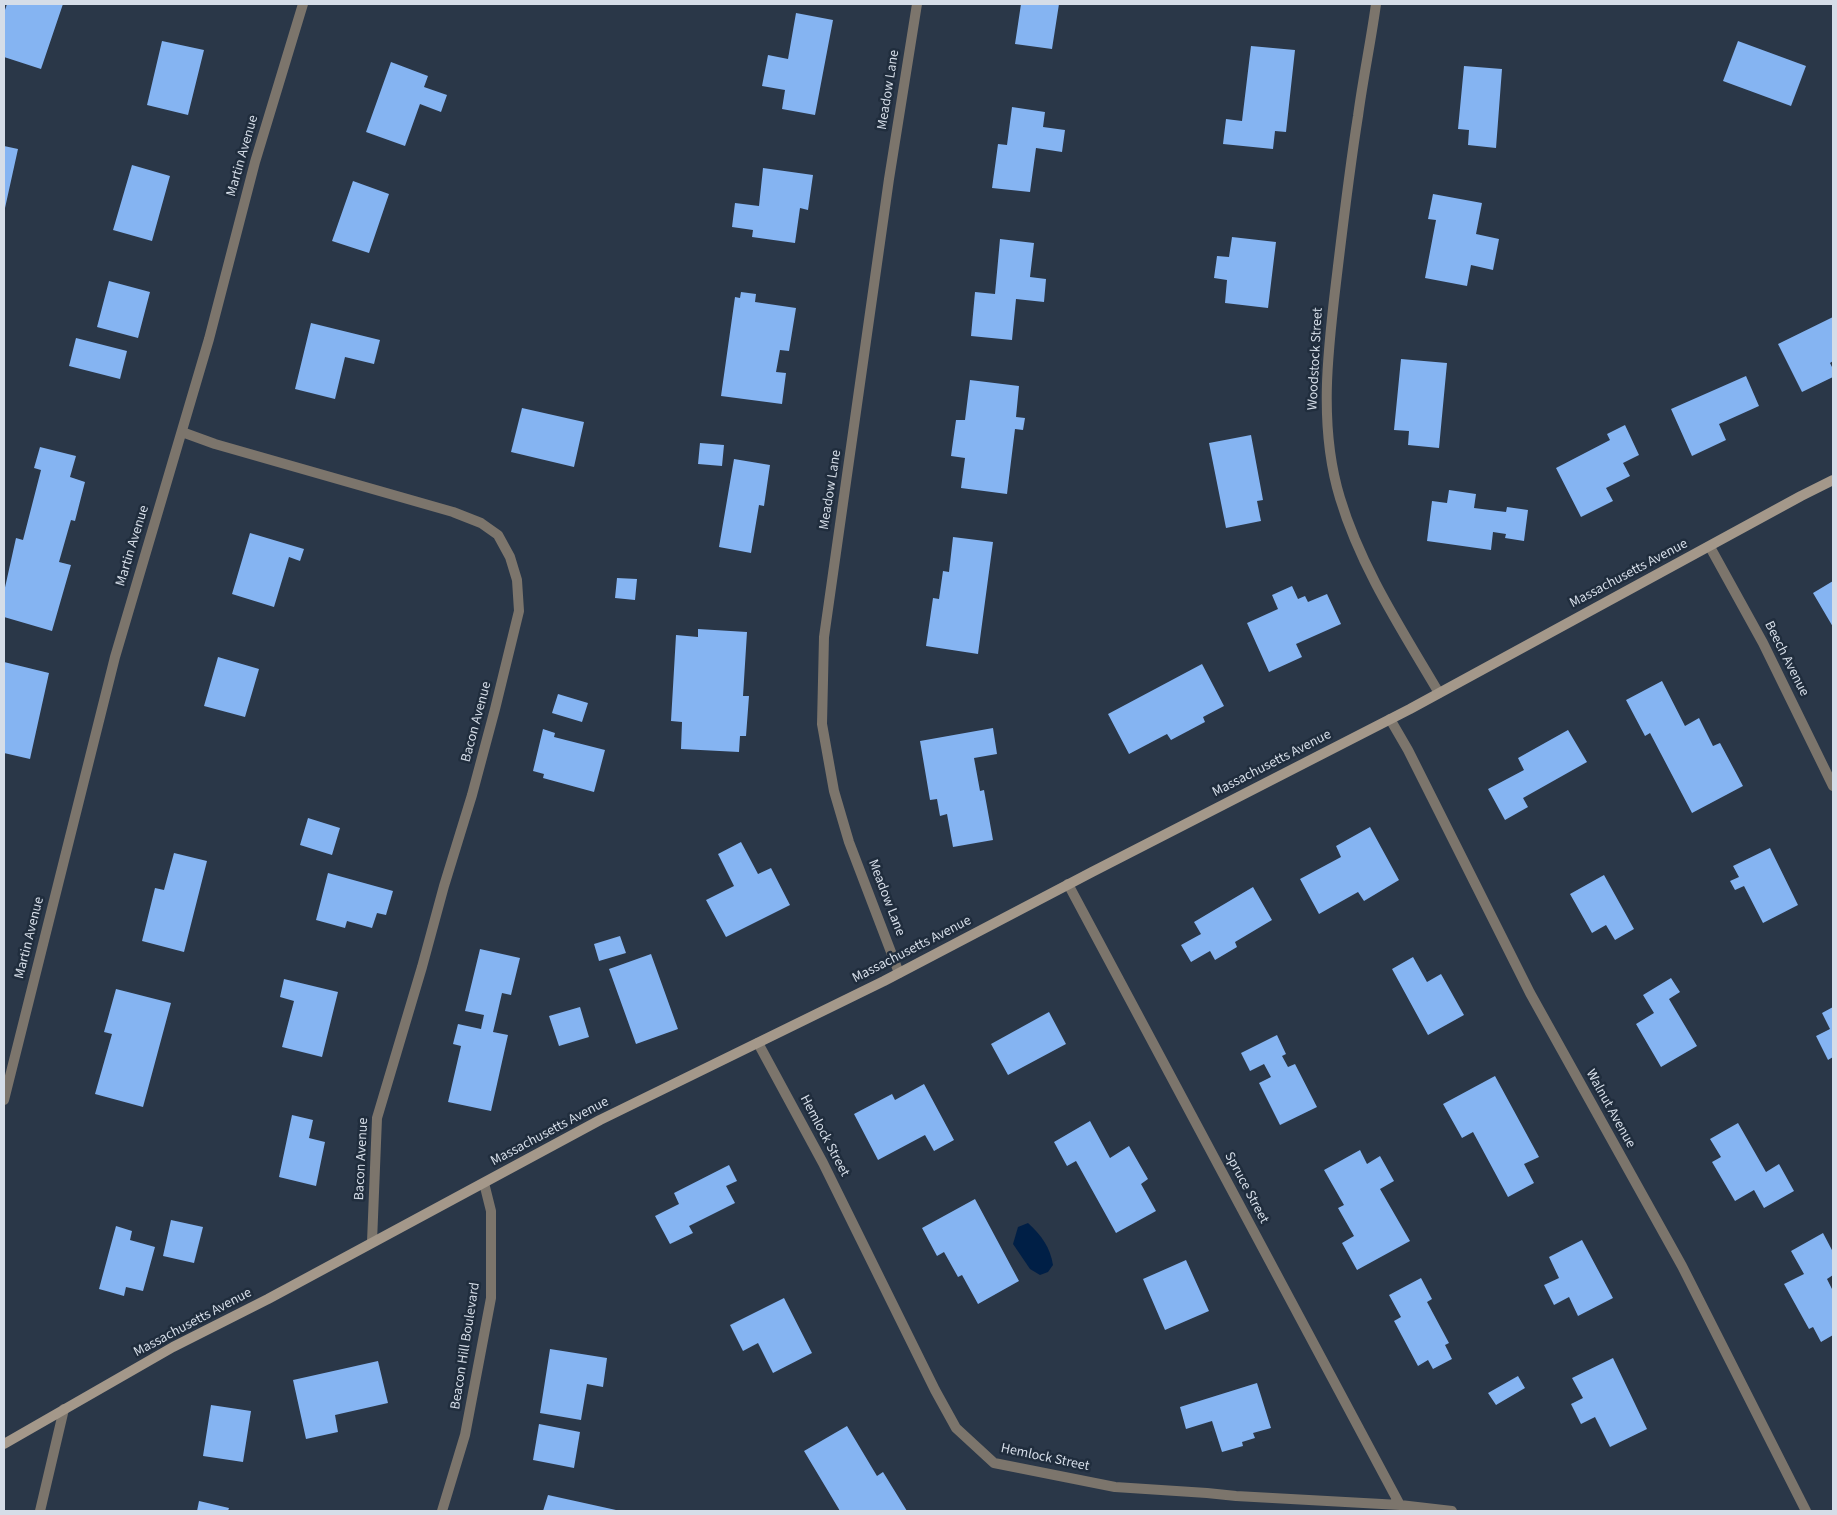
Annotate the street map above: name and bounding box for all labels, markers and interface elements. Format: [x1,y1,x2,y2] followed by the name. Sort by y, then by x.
[874,49,904,131] street label: Meadow Lane
[223,113,263,199] street label: Martin Avenue
[1305,307,1327,411] street label: Woodstock Street
[816,449,846,531] street label: Meadow Lane
[113,503,153,589] street label: Martin Avenue
[1567,536,1691,612] street label: Massachusetts Avenue
[1760,619,1812,699] street label: Beech Avenue
[458,680,496,764] street label: Bacon Avenue
[1210,727,1334,801] street label: Massachusetts Avenue
[864,857,908,939] street label: Meadow Lane
[12,895,48,981] street label: Martin Avenue
[850,913,974,987] street label: Massachusetts Avenue
[1581,1067,1639,1151] street label: Walnut Avenue
[795,1092,853,1180] street label: Hemlock Street
[488,1094,612,1170] street label: Massachusetts Avenue
[351,1117,373,1201] street label: Bacon Avenue
[1220,1149,1272,1227] street label: Spruce Street
[448,1281,484,1411] street label: Beacon Hill Boulevard
[131,1285,255,1361] street label: Massachusetts Avenue
[999,1440,1091,1476] street label: Hemlock Street

